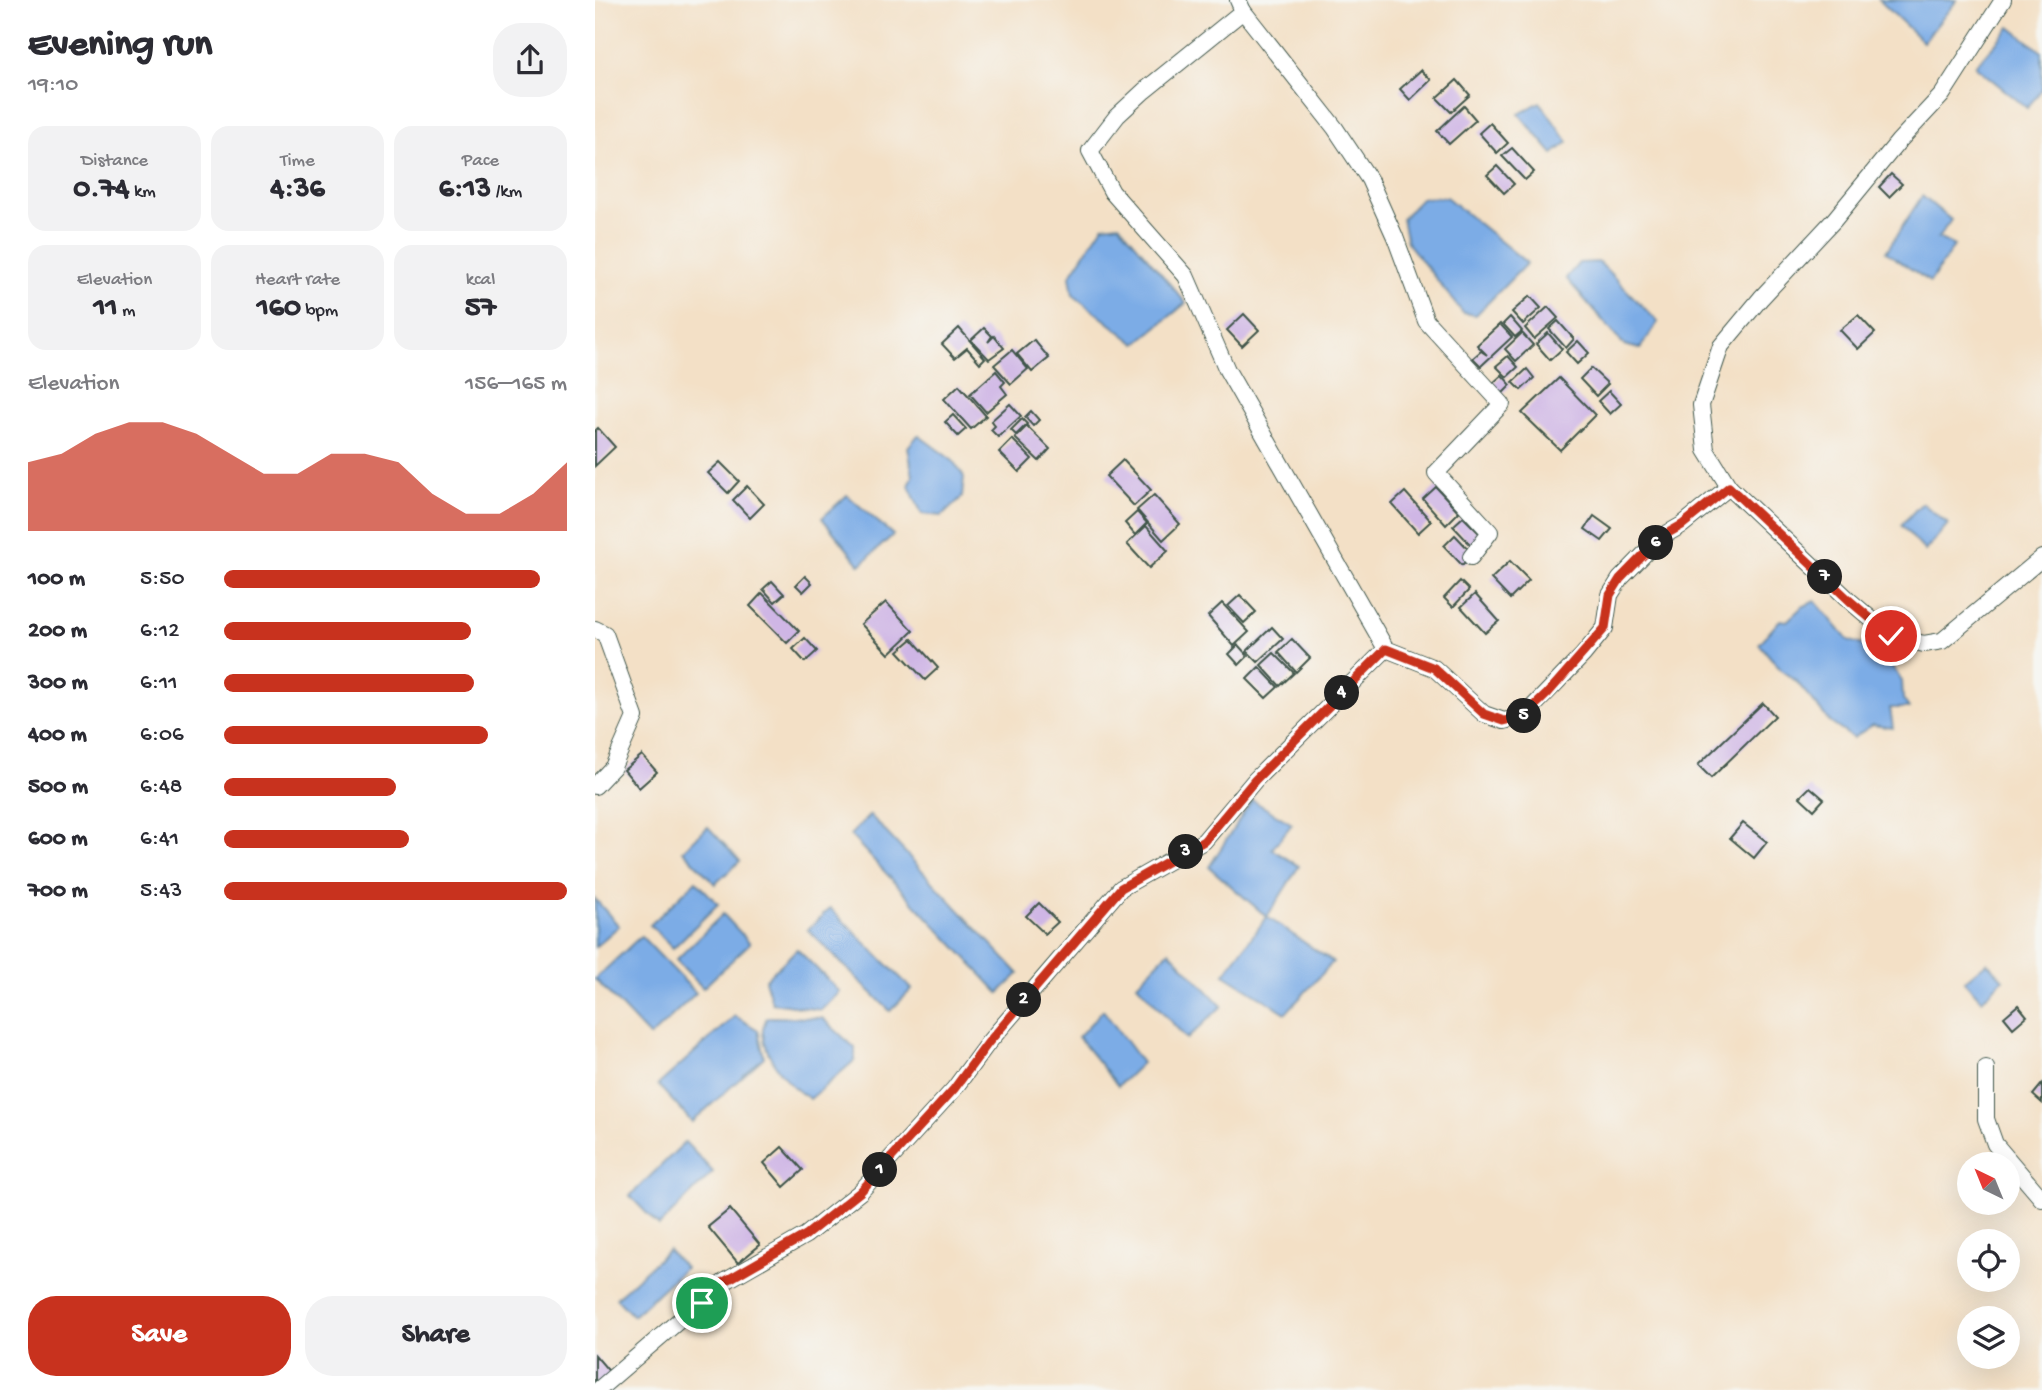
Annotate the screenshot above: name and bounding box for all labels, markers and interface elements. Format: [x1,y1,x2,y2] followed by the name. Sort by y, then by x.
[493,23,567,97] button: share
[28,24,212,68] text: Evening run
[28,72,78,99] text: 19:10
[81,150,148,173] text: Distance
[280,150,315,173] text: Time
[462,150,499,173] text: Pace
[73,173,129,208] text: 0.74
[270,173,325,208] text: 4:36
[439,173,491,208] text: 6:13
[129,181,156,204] text: km
[491,181,522,204] text: /km
[77,269,152,292] text: Elevation
[255,269,340,292] text: Heart rate
[466,269,495,292] text: kcal
[93,292,118,327] text: 11
[257,292,301,327] text: 160
[465,292,496,327] text: 57
[118,300,136,323] text: m
[301,300,338,323] text: bpm
[28,371,119,398] text: Elevation
[465,371,567,398] text: 156–165 m
[1639,526,1673,560] pin: 6
[1651,531,1660,554] text: 6
[1807,560,1843,594] pin: 7
[1820,565,1829,588] text: 7
[28,566,85,593] text: 100 m
[140,566,184,593] text: 5:50
[1861,606,1921,666] pin
[1872,617,1910,655] icon: check
[28,618,87,645] text: 200 m
[140,618,179,645] text: 6:12
[28,670,88,697] text: 300 m
[140,670,177,697] text: 6:11
[1325,676,1359,710] pin: 4
[1337,681,1346,704] text: 4
[1507,698,1541,734] pin: 5
[1519,704,1529,727] text: 5
[28,722,87,749] text: 400 m
[140,722,184,749] text: 6:06
[28,774,88,801] text: 500 m
[140,774,182,801] text: 6:48
[28,826,88,853] text: 600 m
[140,826,179,853] text: 6:41
[1169,834,1203,870] pin: 3
[1181,840,1190,863] text: 3
[28,878,88,905] text: 700 m
[140,878,182,905] text: 5:43
[1007,982,1041,1018] pin: 2
[1019,988,1028,1011] text: 2
[863,1152,897,1188] pin: 1
[1957,1152,2019,1214] north arrow
[1957,1152,2020,1369] map controls
[876,1158,883,1181] text: 1
[1957,1229,2020,1292] button: locate
[672,1273,732,1333] pin
[683,1284,721,1322] icon: arrive
[28,1296,291,1376] button: Save
[305,1296,567,1376] button: Share
[1957,1306,2020,1369] button: layers

